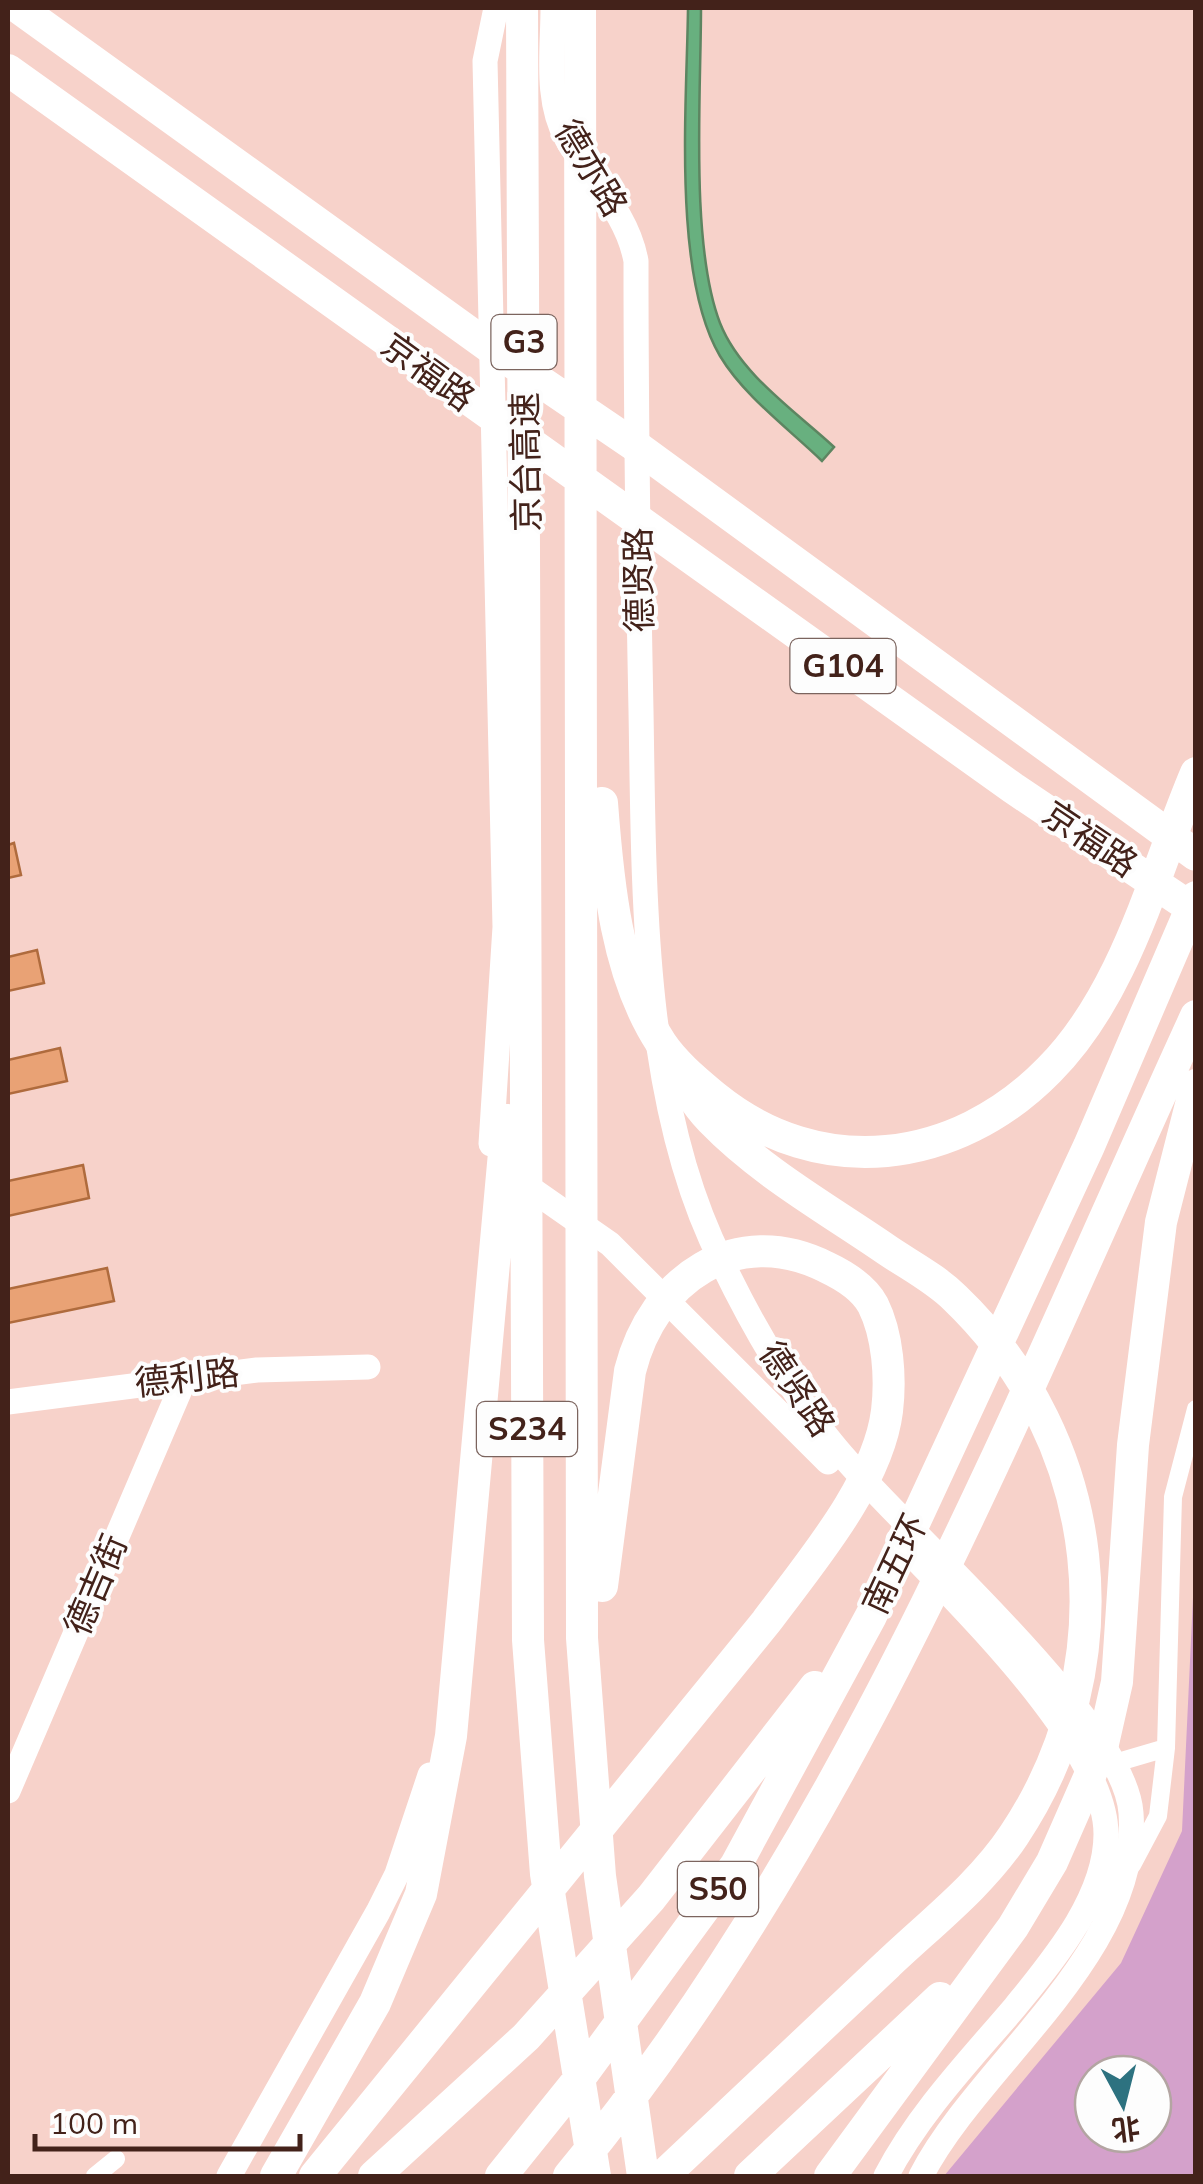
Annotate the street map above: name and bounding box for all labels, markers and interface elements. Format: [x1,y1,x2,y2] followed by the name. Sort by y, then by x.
[546,111,638,224] street label: 德亦路
[492,315,556,369] road number: G3
[373,323,484,420] street label: 京福路
[502,392,548,532] street label: 京台高速
[615,527,661,633] street label: 德贤路
[790,639,896,693] road number: G104
[1035,791,1146,886] street label: 京福路
[750,1333,845,1444] street label: 德贤路
[132,1350,241,1404] street label: 德利路
[477,1402,577,1456] road number: S234
[852,1507,936,1620] street label: 南五环
[54,1528,136,1642] street label: 德吉街
[678,1862,758,1916] road number: S50
[1073,2054,1173,2154] north arrow
[35,2089,300,2151] scale bar
[50,2104,138,2142] text: 100 m
[1110,2110,1142,2148] text: 北

